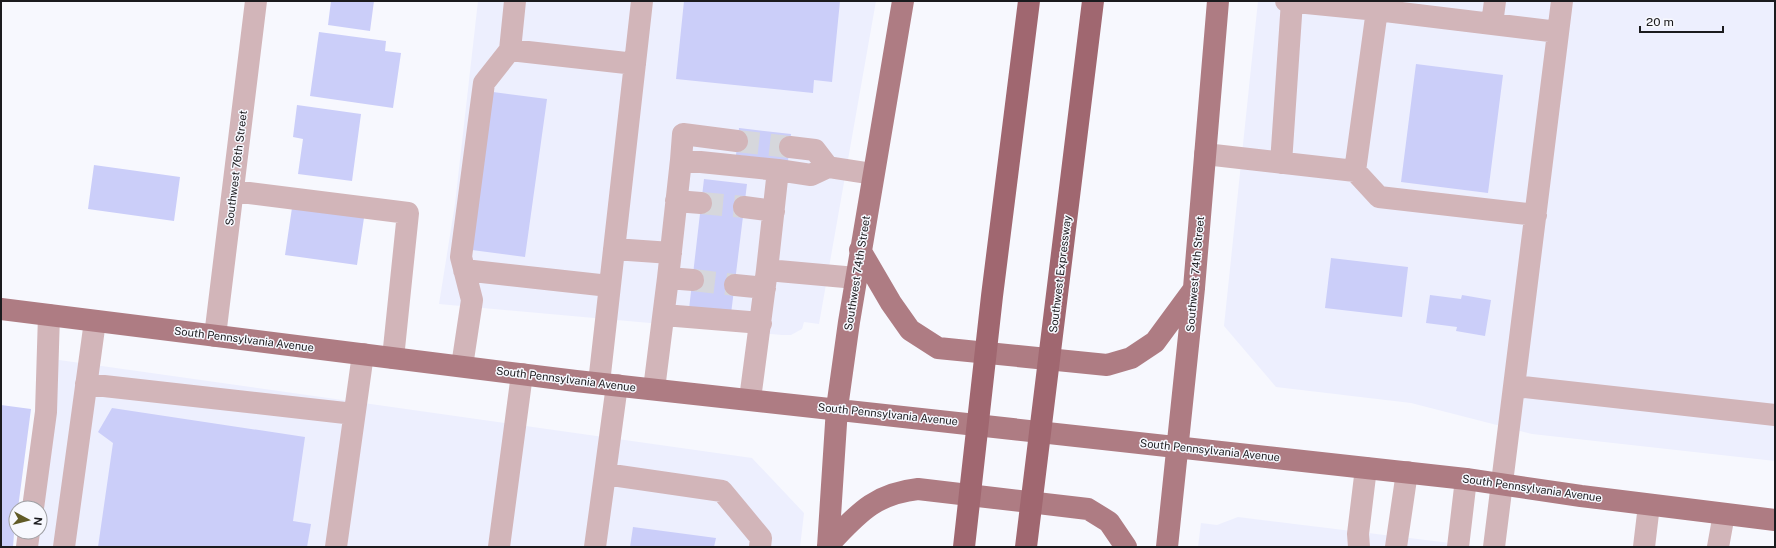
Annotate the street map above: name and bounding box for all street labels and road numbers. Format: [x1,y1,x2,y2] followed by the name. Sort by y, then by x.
[223,110,249,226] street label: Southwest 76th Street
[1047,214,1073,334] street label: Southwest Expressway
[842,215,872,331] street label: Southwest 74th Street
[1184,216,1206,332] street label: Southwest 74th Street
[173,324,315,354] street label: South Pennsylvania Avenue
[495,364,637,394] street label: South Pennsylvania Avenue
[817,401,959,427] street label: South Pennsylvania Avenue
[1139,437,1281,463] street label: South Pennsylvania Avenue
[1462,472,1602,504] street label: South Pennsylvania Avenue

